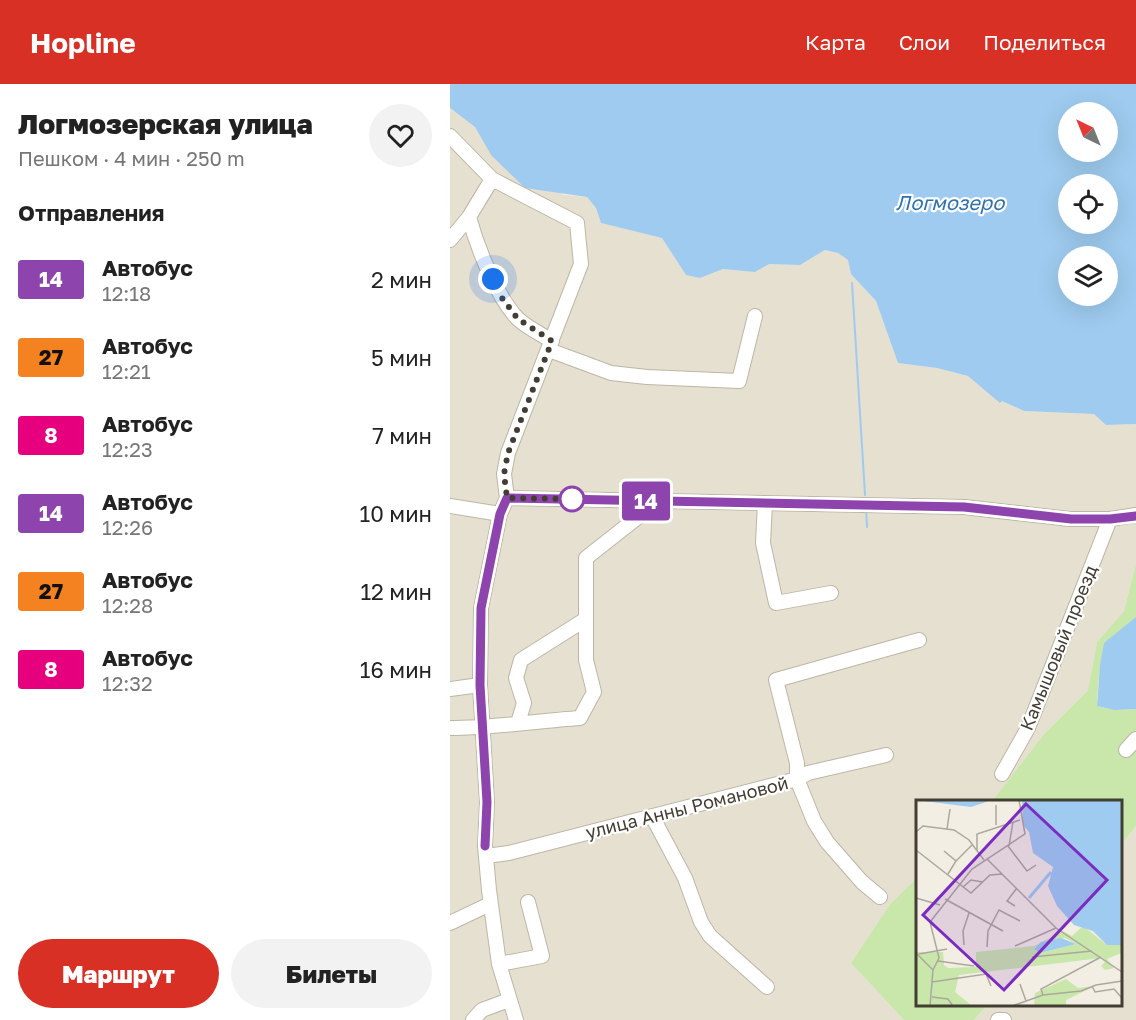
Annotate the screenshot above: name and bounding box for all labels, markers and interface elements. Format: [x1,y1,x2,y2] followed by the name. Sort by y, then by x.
[30,26,136,59] text: Hopline
[805,29,866,55] text: Карта
[899,29,950,55] text: Слои
[983,29,1106,55] text: Поделиться
[1058,102,1118,162] north arrow
[1058,102,1118,306] map controls
[369,104,432,167] button: heart
[18,107,313,140] text: Логмозерская улица
[18,146,245,170] text: Пешком · 4 мин · 250 m
[1058,174,1118,234] button: locate
[896,190,1005,214] water label: Логмозеро
[18,199,164,226] text: Отправления
[1058,246,1118,306] button: layers
[102,254,193,281] text: Автобус
[478,264,508,294] your location
[39,266,63,292] text: 14
[371,266,432,293] text: 2 мин
[102,281,151,305] text: 12:18
[102,332,193,359] text: Автобус
[39,344,63,370] text: 27
[371,344,432,371] text: 5 мин
[102,359,151,383] text: 12:21
[102,410,193,437] text: Автобус
[44,422,58,448] text: 8
[372,422,432,449] text: 7 мин
[102,437,153,461] text: 12:23
[619,482,673,520] line badge: 14
[559,486,585,512] unlabelled marker
[102,488,193,515] text: Автобус
[634,488,658,514] text: 14
[39,500,63,526] text: 14
[360,500,432,527] text: 10 мин
[102,515,153,539] text: 12:26
[1015,562,1101,733] street label: Камышовый проезд
[102,566,193,593] text: Автобус
[39,578,63,604] text: 27
[360,578,432,605] text: 12 мин
[102,593,153,617] text: 12:28
[102,644,193,671] text: Автобус
[44,656,58,682] text: 8
[360,656,432,683] text: 16 мин
[102,671,153,695] text: 12:32
[583,771,790,843] street label: улица Анны Романовой
[916,800,1121,1005] inset map
[18,939,219,1008] button: Маршрут
[231,939,432,1008] button: Билеты

